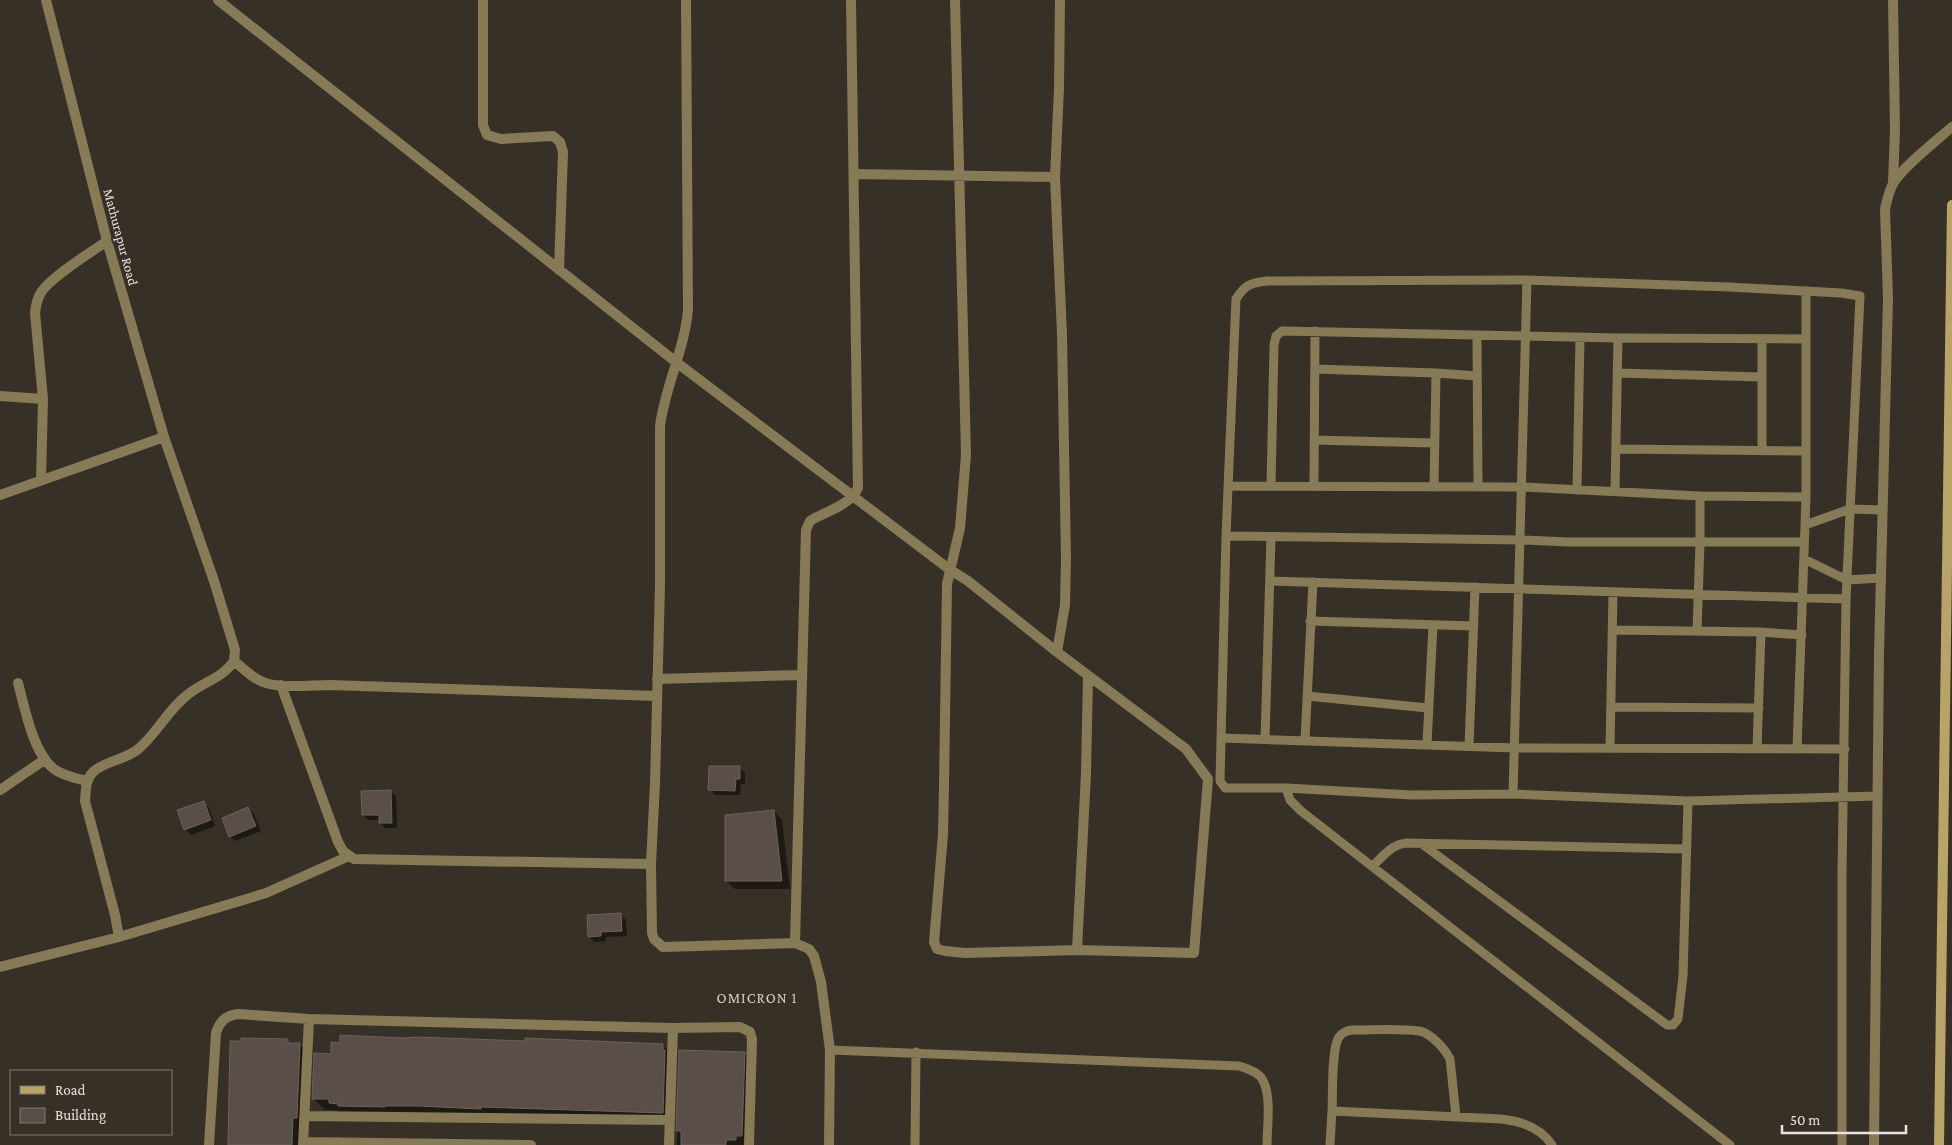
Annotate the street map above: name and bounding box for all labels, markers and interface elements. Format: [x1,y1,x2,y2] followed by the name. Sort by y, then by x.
[100,187,142,288] street label: Mathurapur Road
[717,990,797,1006] district label: OMICRON 1
[10,1070,172,1135] legend
[55,1082,86,1098] text: Road
[1782,1102,1906,1134] scale bar
[55,1107,106,1124] text: Building
[1790,1112,1820,1128] text: 50 m

